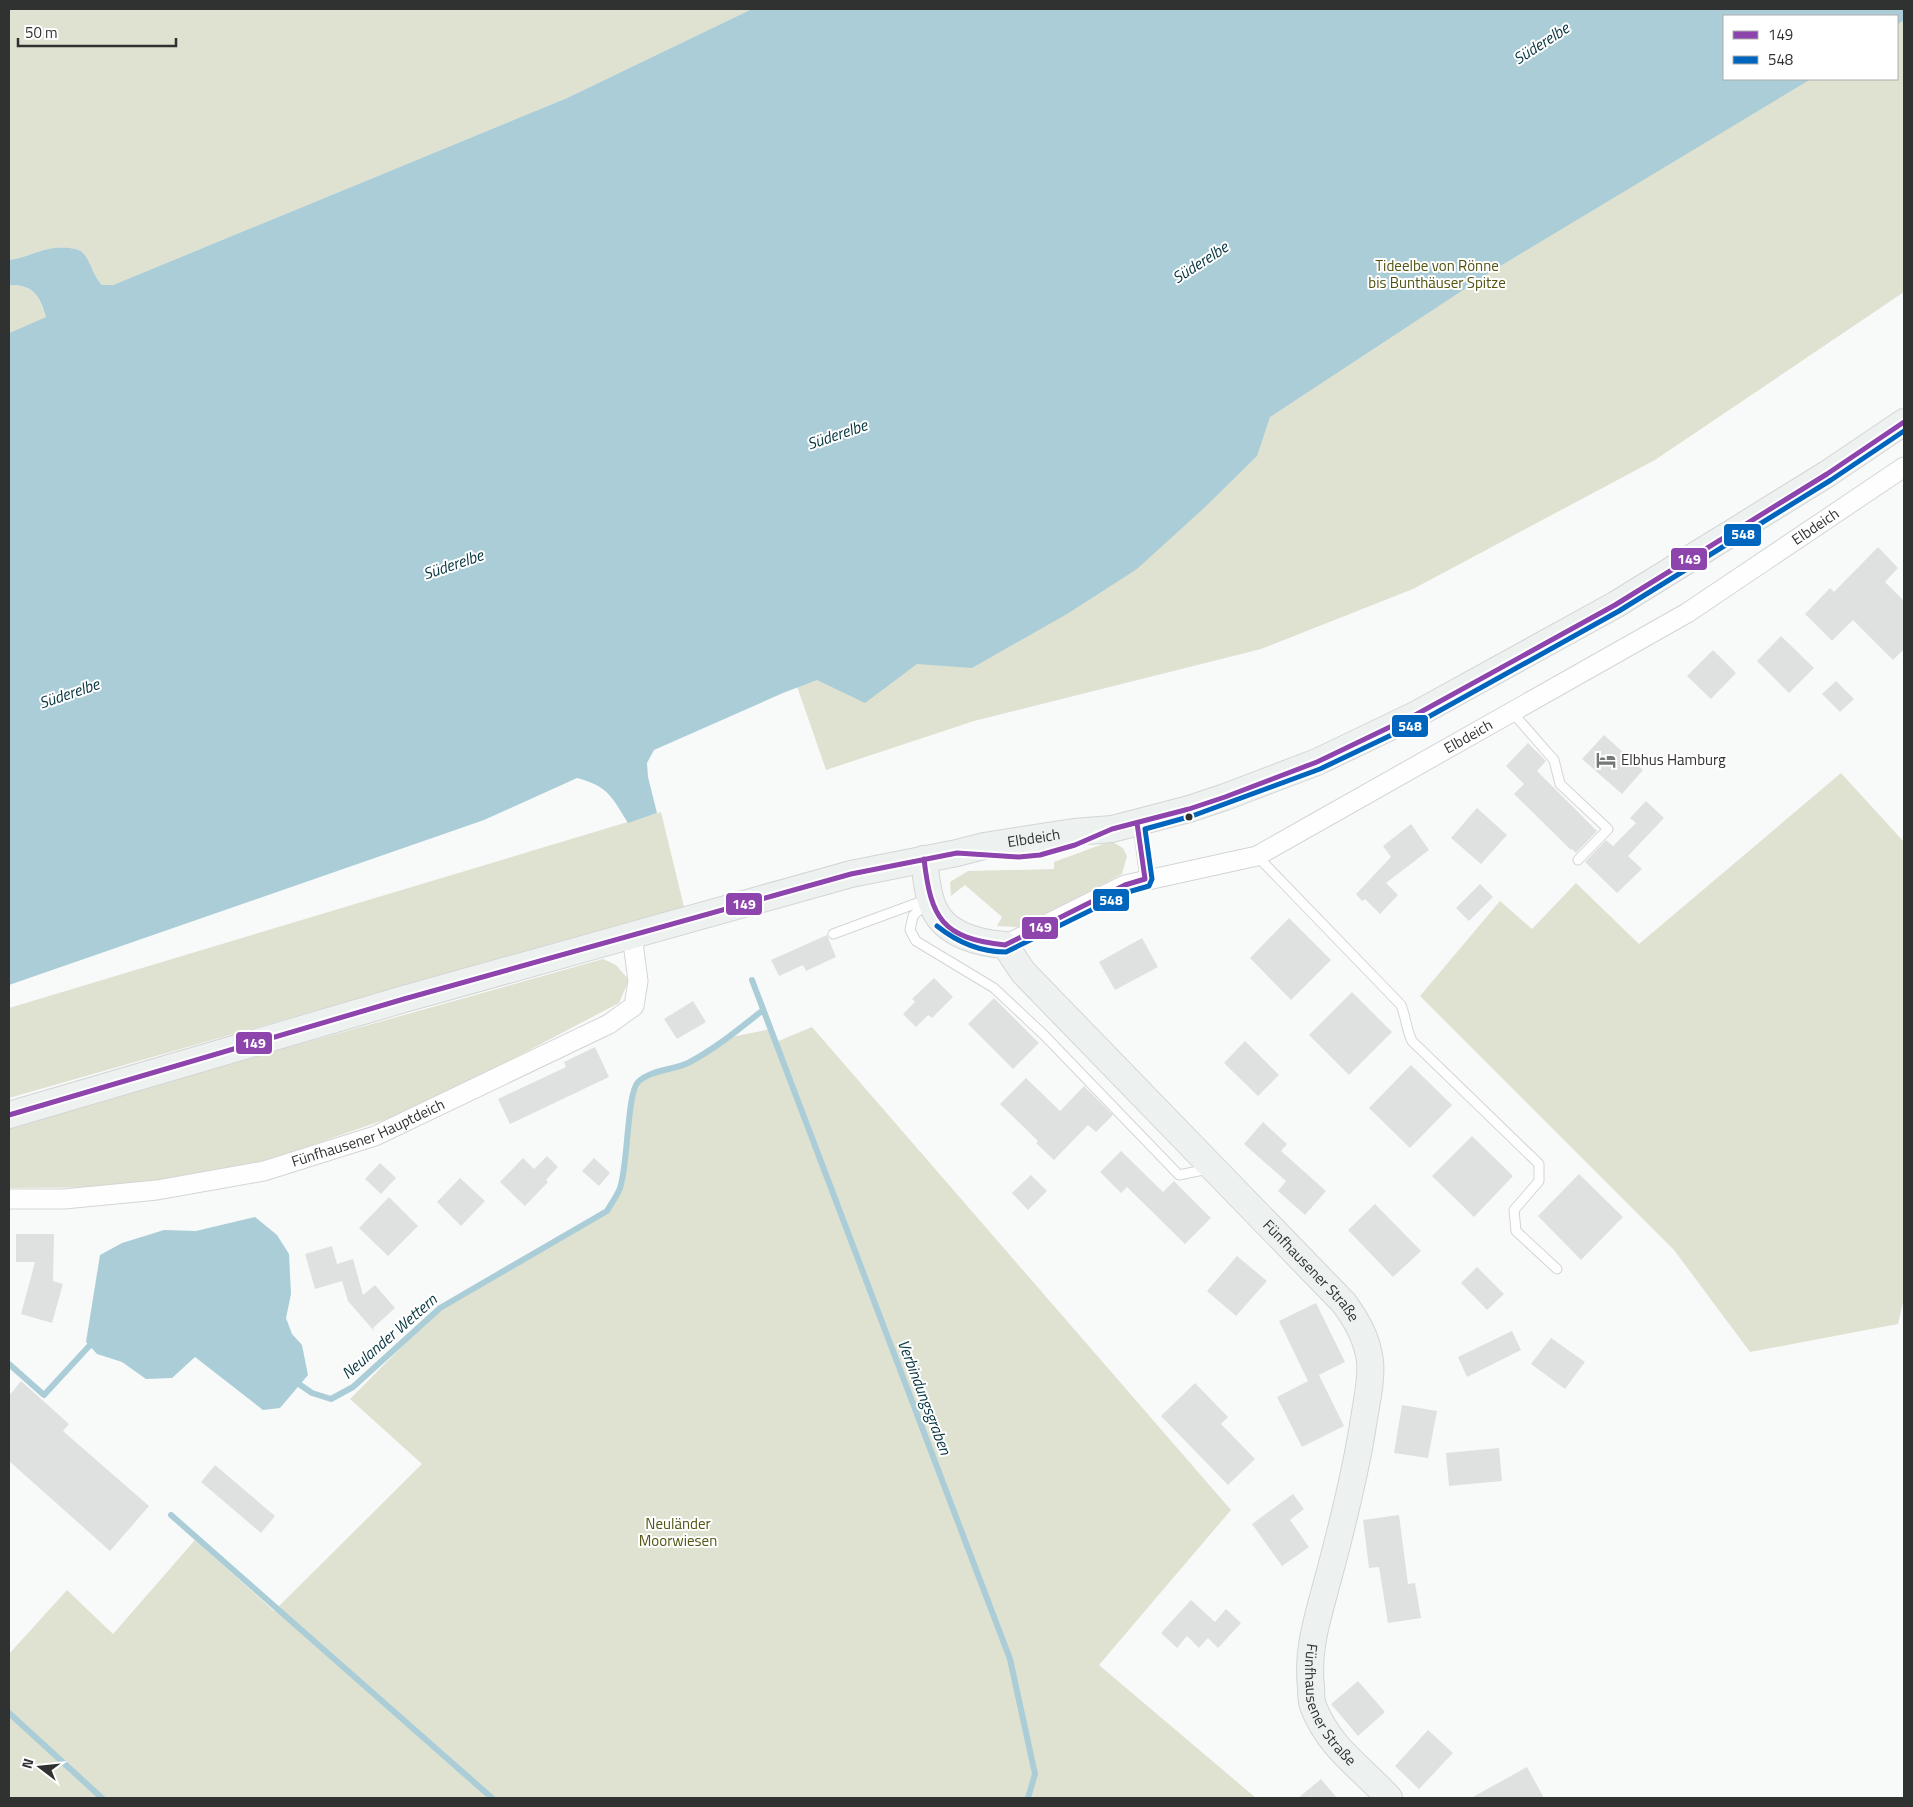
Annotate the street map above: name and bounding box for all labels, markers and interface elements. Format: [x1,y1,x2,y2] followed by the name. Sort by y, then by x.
[18,15,175,47] scale bar
[1508,15,1575,70] water label: Süderelbe
[1723,15,1898,80] legend
[25,21,58,44] text: 50 m
[1768,23,1793,46] text: 149
[1768,48,1793,71] text: 548
[1167,234,1234,289] water label: Süderelbe
[1368,254,1506,294] park label: Tideelbe von Rönne bis Bunthäuser Spitze
[804,412,872,456] water label: Süderelbe
[1787,502,1844,551] street label: Elbdeich
[1723,523,1762,547] line badge: 548
[1731,523,1755,544] text: 548
[420,542,488,586] water label: Süderelbe
[1670,547,1708,571] line badge: 149
[1677,548,1701,569] text: 149
[36,671,104,715] water label: Süderelbe
[1439,713,1497,759] street label: Elbdeich
[1391,714,1429,738] line badge: 548
[1398,715,1422,736] text: 548
[1621,748,1726,771] place label: Elbhus Hamburg
[1595,749,1617,771] hotel icon: Elbhus Hamburg
[1184,812,1194,822] unlabelled marker
[1006,822,1062,853] street label: Elbdeich
[1092,888,1130,912] line badge: 548
[1099,889,1123,910] text: 548
[725,892,763,916] line badge: 149
[732,893,756,914] text: 149
[1021,916,1059,940] line badge: 149
[1028,916,1052,937] text: 149
[235,1031,273,1055] line badge: 149
[242,1032,266,1053] text: 149
[288,1092,448,1173] street label: Fünfhausener Hauptdeich
[1258,1214,1366,1326] street label: Fünfhausener Straße
[336,1287,443,1384] water label: Neulander Wettern
[892,1336,958,1459] water label: Verbindungsgraben
[639,1512,717,1552] park label: Neuländer Moorwiesen
[1299,1642,1362,1771] street label: Fünfhausener Straße
[15,1742,65,1792] north arrow
[16,1756,38,1771] text: N

